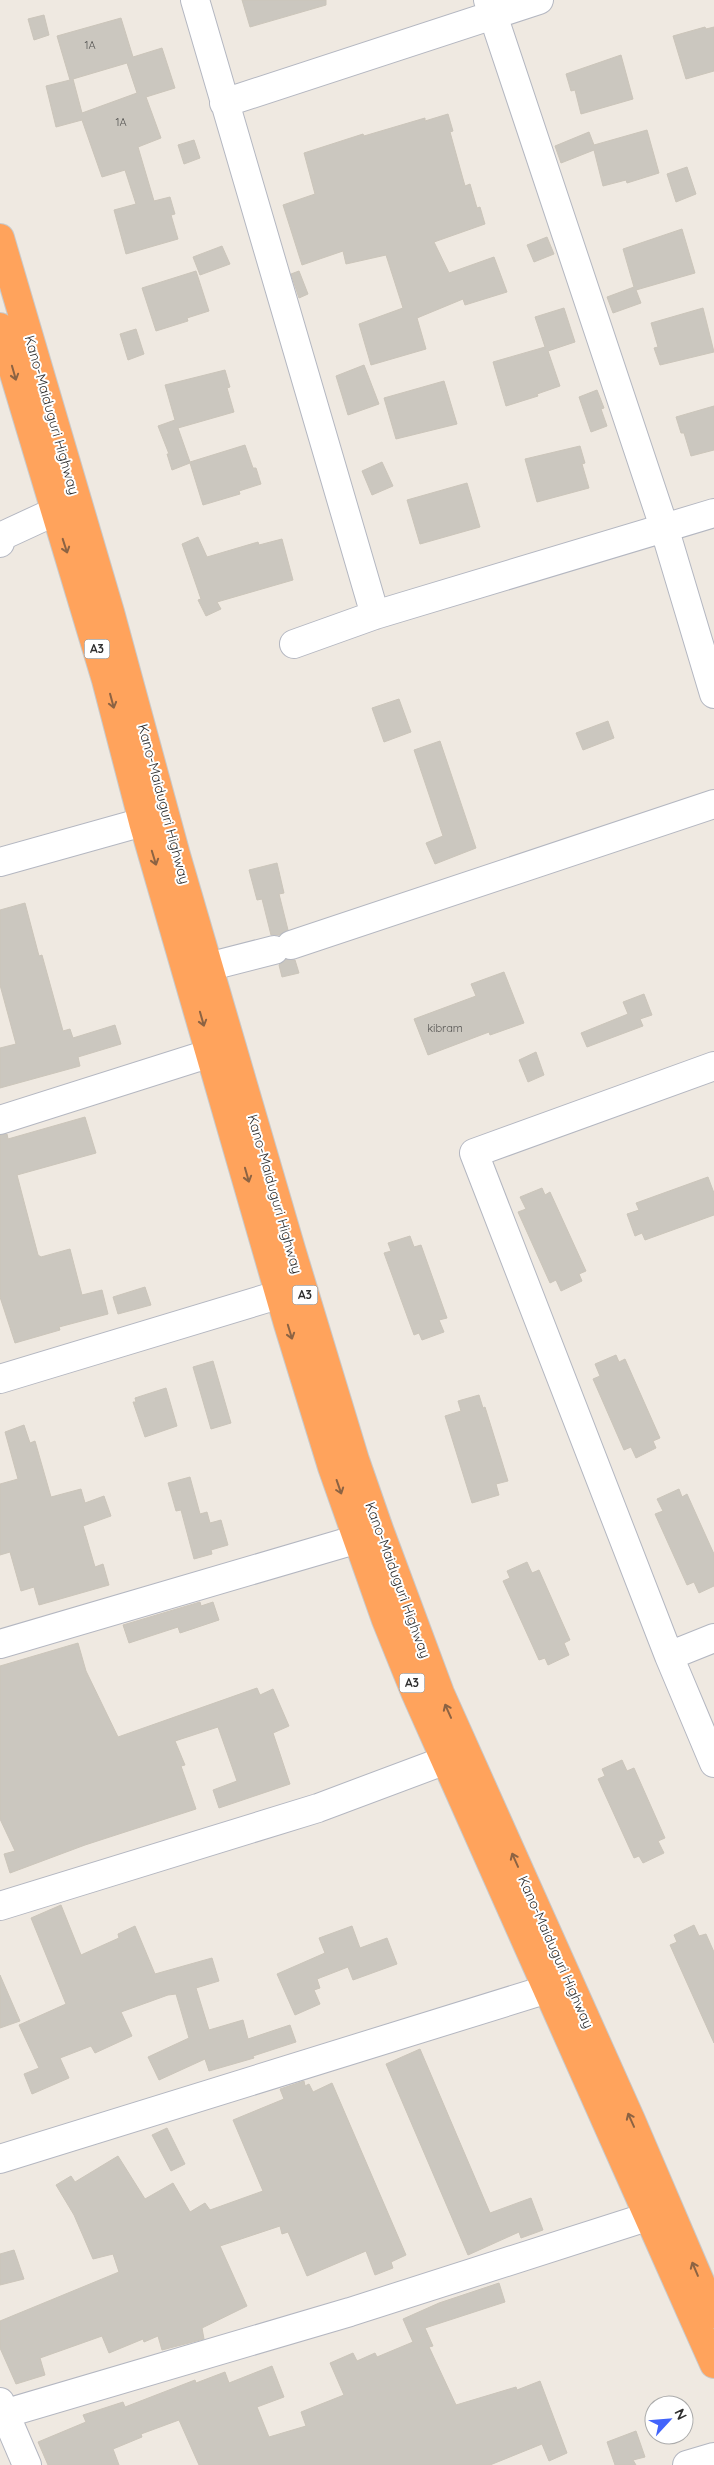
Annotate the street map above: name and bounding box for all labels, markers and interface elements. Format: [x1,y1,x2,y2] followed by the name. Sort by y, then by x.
[84,38,96,52] house number: 1A
[115,115,127,129] house number: 1A
[21,333,83,497] street label: Kano-Maiduguri Highway
[9,365,19,381] one-way arrow
[61,538,70,553] one-way arrow
[84,640,110,659] road number: A3
[108,693,117,709] one-way arrow
[134,722,194,886] street label: Kano-Maiduguri Highway
[150,850,160,866] one-way arrow
[197,1011,207,1027] one-way arrow
[427,1021,463,1035] house number: kibram
[244,1112,306,1276] street label: Kano-Maiduguri Highway
[242,1167,252,1183] one-way arrow
[292,1286,318,1304] road number: A3
[286,1323,296,1339] one-way arrow
[335,1479,344,1494] one-way arrow
[361,1499,435,1661] street label: Kano-Maiduguri Highway
[400,1674,424,1692] road number: A3
[443,1704,453,1719] one-way arrow
[510,1853,519,1868] one-way arrow
[514,1873,598,2031] street label: Kano-Maiduguri Highway
[626,2113,636,2128] one-way arrow
[689,2262,699,2277] one-way arrow
[644,2395,694,2445] north arrow
[670,2406,691,2423] text: N

